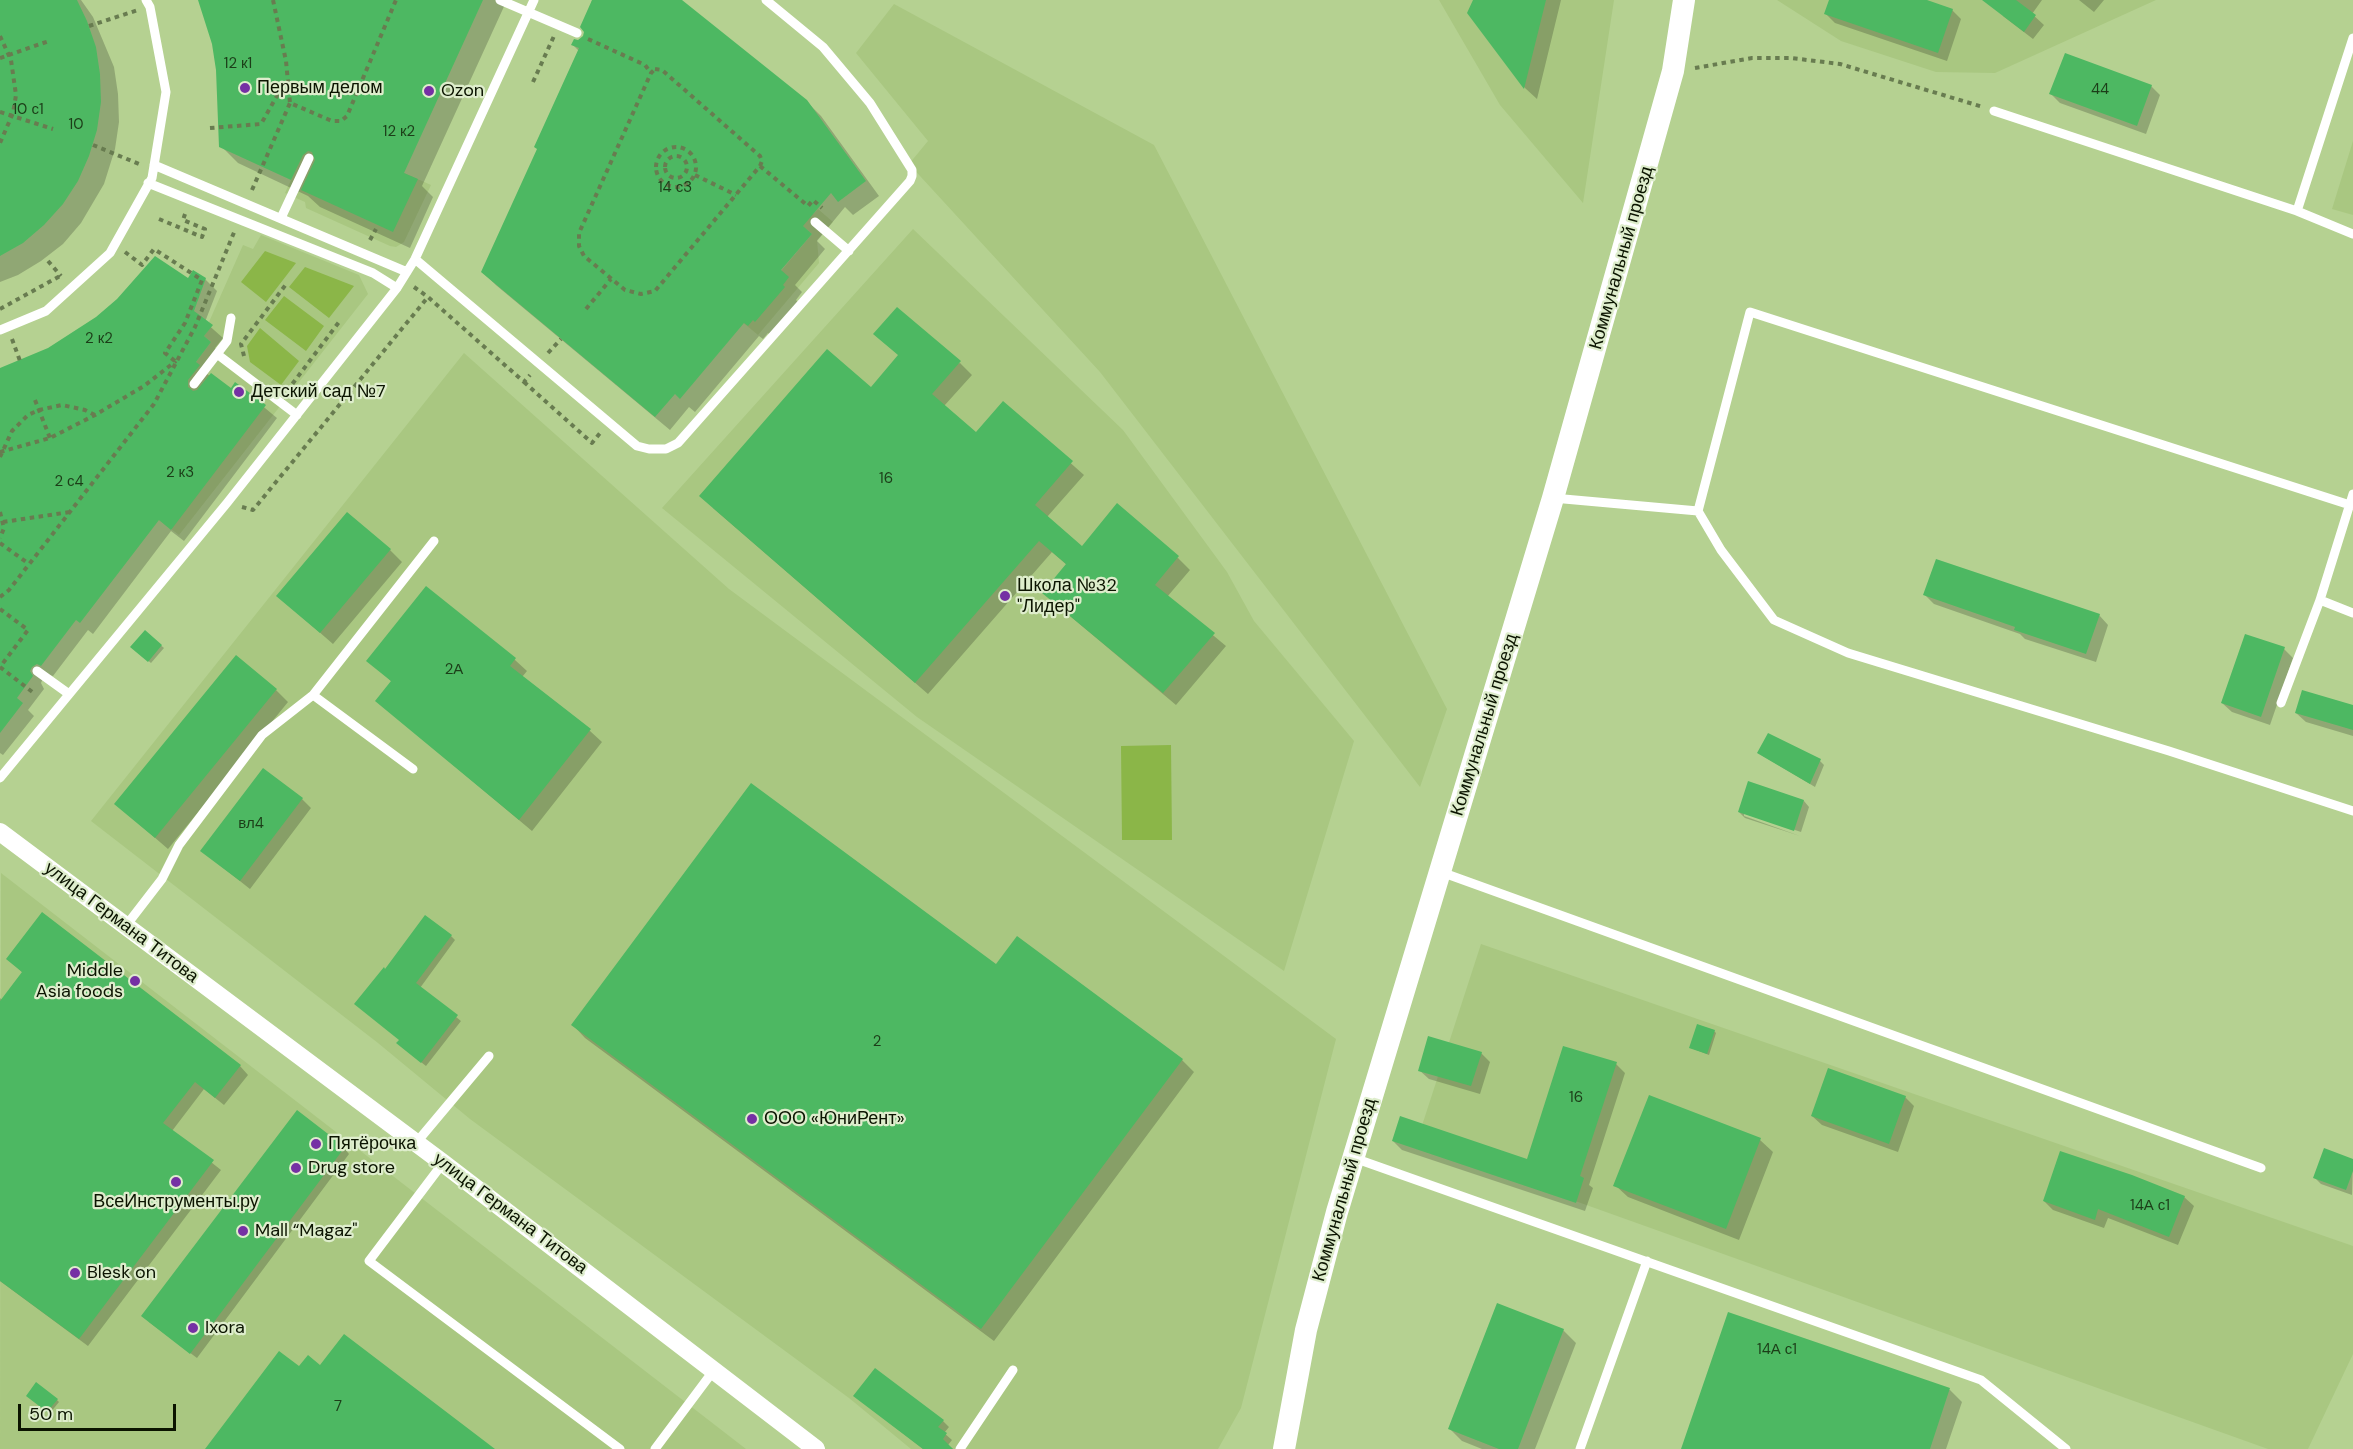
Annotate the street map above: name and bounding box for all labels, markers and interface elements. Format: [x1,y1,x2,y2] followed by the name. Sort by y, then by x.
[224,55,252,73] house number: 12 к1
[257,77,383,99] place label: Первым делом
[441,80,484,102] place label: Ozon
[238,81,252,95] marker: Первым делом
[2091,81,2109,99] house number: 44
[422,84,436,98] marker: Ozon
[12,101,44,119] house number: 10 с1
[69,116,83,134] house number: 10
[383,123,415,141] house number: 12 к2
[1585,164,1659,352] street label: Коммунальный проезд
[658,179,692,197] house number: 14 с3
[85,330,113,348] house number: 2 к2
[251,381,386,403] place label: Детский сад №7
[232,385,246,399] marker: Детский сад №7
[166,464,194,482] house number: 2 к3
[879,470,893,488] house number: 16
[54,473,84,491] house number: 2 с4
[1017,575,1117,618] place label: Школа №32 "Лидер"
[998,589,1012,603] marker: Школа №32 "Лидер"
[1447,631,1523,819] street label: Коммунальный проезд
[445,661,463,679] house number: 2А
[238,815,264,833] house number: вл4
[40,858,202,988] street label: улица Германа Титова
[36,960,123,1002] place label: Middle Asia foods
[128,974,142,988] marker: Middle Asia foods
[873,1033,881,1051] house number: 2
[1569,1089,1583,1107] house number: 16
[1308,1096,1382,1284] street label: Коммунальный проезд
[764,1108,905,1130] place label: ООО «ЮниРент»
[745,1112,759,1126] marker: ООО «ЮниРент»
[328,1133,416,1155] place label: Пятёрочка
[309,1137,323,1151] marker: Пятёрочка
[429,1149,591,1279] street label: улица Германа Титова
[308,1157,395,1179] place label: Drug store
[289,1161,303,1175] marker: Drug store
[169,1175,183,1189] marker: ВсеИнструменты.ру
[93,1191,259,1213] place label: ВсеИнструменты.ру
[2130,1197,2170,1215] house number: 14А с1
[255,1220,358,1242] place label: Mall “Magaz"
[236,1224,250,1238] marker: Mall “Magaz"
[87,1262,156,1284] place label: Blesk on
[68,1266,82,1280] marker: Blesk on
[205,1317,245,1339] place label: Ixora
[186,1321,200,1335] marker: Ixora
[1757,1341,1797,1359] house number: 14А с1
[21,1392,178,1430] scale bar
[334,1398,342,1416] house number: 7
[29,1402,73,1426] text: 50 m

